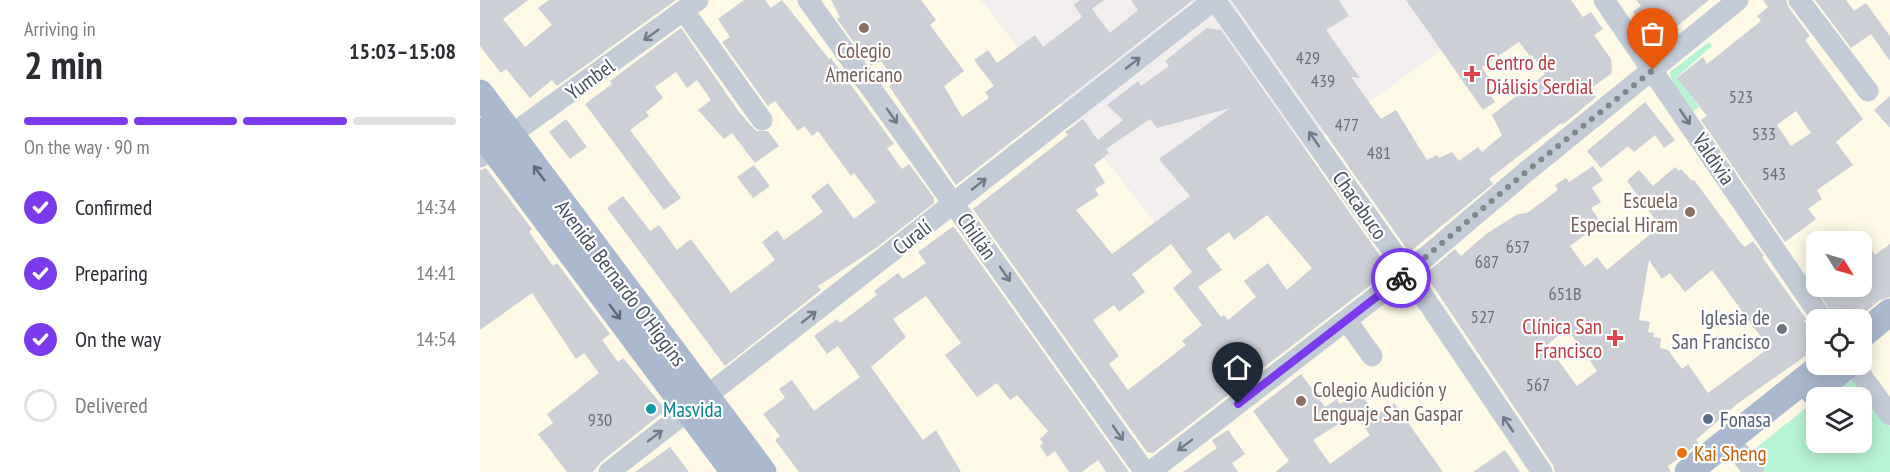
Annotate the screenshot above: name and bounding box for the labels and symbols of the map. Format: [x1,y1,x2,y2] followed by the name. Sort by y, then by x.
[1627,8,1678,70] pin
[857,21,871,35] marker: Colegio Americano
[644,28,660,41] one-way arrow
[826,37,902,88] place label: Colegio Americano
[1296,46,1320,69] house number: 429
[1486,49,1593,100] place label: Centro de Diálisis Serdial
[560,52,620,106] street label: Yumbel
[1124,57,1140,70] one-way arrow
[1463,65,1481,83] marker: Centro de Diálisis Serdial
[1311,69,1335,92] house number: 439
[1729,85,1753,108] house number: 523
[886,107,898,123] one-way arrow
[1679,108,1691,125] one-way arrow
[1335,113,1359,136] house number: 477
[1752,122,1776,145] house number: 533
[1686,127,1741,190] street label: Valdivia
[1308,131,1320,147] one-way arrow
[1367,141,1391,164] house number: 481
[1762,162,1786,185] house number: 543
[533,165,546,181] one-way arrow
[1327,165,1393,245] street label: Chacabuco
[971,177,987,190] one-way arrow
[1571,187,1678,238] place label: Escuela Especial Hiram
[550,194,692,372] street label: Avenida Bernardo O'Higgins
[1683,205,1697,219] marker: Escuela Especial Hiram
[951,207,1003,265] street label: Chillán
[887,213,937,261] street label: Curalí
[1806,231,1872,297] north arrow
[1506,235,1530,258] house number: 657
[1371,248,1431,308] courier
[1475,250,1499,273] house number: 687
[999,266,1011,282] one-way arrow
[1549,282,1581,305] house number: 651B
[609,304,622,320] one-way arrow
[1672,304,1770,355] place label: Iglesia de San Francisco
[1471,305,1495,328] house number: 527
[801,310,817,323] one-way arrow
[1522,313,1602,364] place label: Clínica San Francisco
[1775,322,1789,336] marker: Iglesia de San Francisco
[1606,329,1624,347] marker: Clínica San Francisco
[1212,342,1263,404] pin
[1526,373,1550,396] house number: 567
[1313,376,1463,427] place label: Colegio Audición y Lenguaje San Gaspar
[1294,394,1308,408] marker: Colegio Audición y Lenguaje San Gaspar
[663,396,722,423] place label: Masvida
[644,402,658,416] marker: Masvida
[1720,406,1771,433] place label: Fonasa
[588,408,612,431] house number: 930
[1701,412,1715,426] marker: Fonasa
[1502,416,1514,433] one-way arrow
[1112,425,1124,441] one-way arrow
[647,430,663,443] one-way arrow
[1178,438,1194,451] one-way arrow
[1694,440,1767,467] place label: Kai Sheng
[1675,446,1689,460] marker: Kai Sheng

